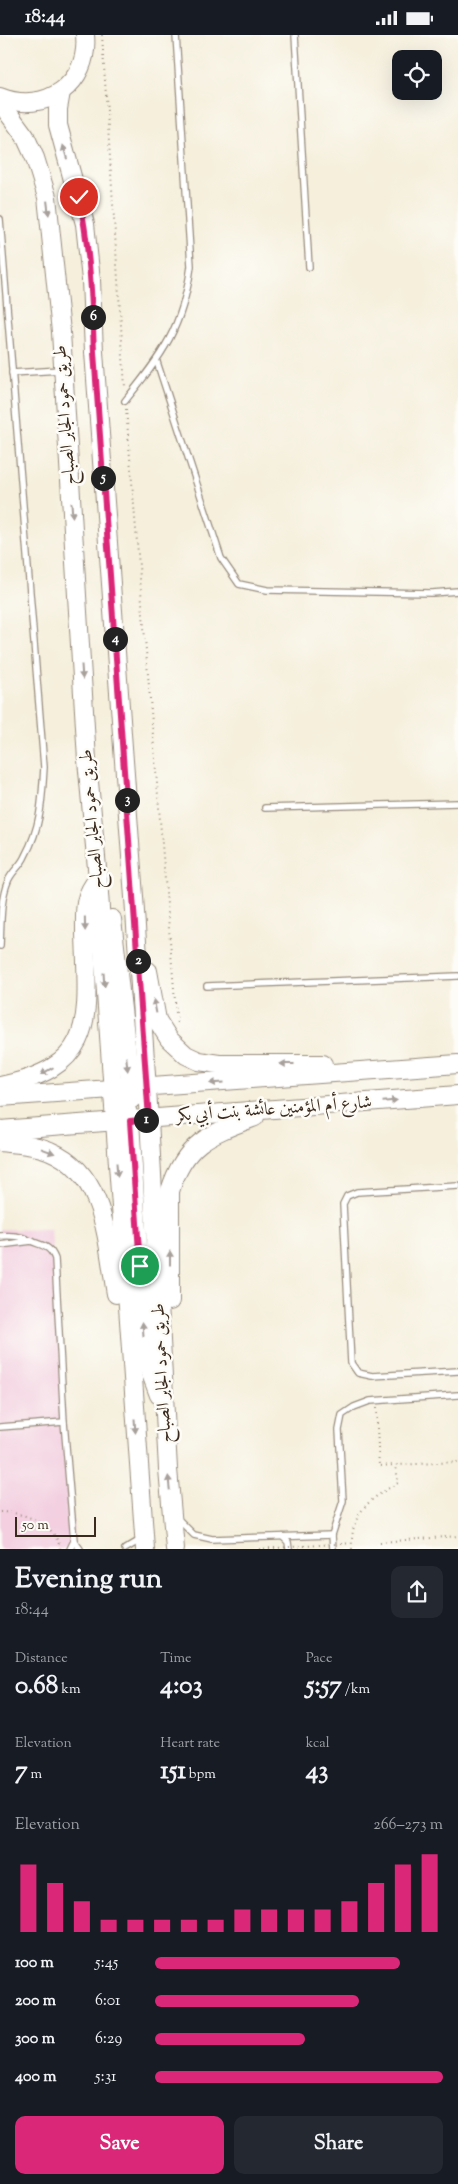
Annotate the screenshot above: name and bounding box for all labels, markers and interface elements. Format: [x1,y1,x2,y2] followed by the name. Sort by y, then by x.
[25,4,65,31] text: 18:44
[392,50,442,100] map controls
[392,50,442,100] button: locate
[61,144,69,159] one-way arrow
[58,176,100,218] pin
[65,183,93,211] icon: check
[44,201,52,217] one-way arrow
[80,305,106,329] pin: 6
[90,307,97,327] text: 6
[48,344,85,486] street label: طريق حمود الجابر الصباح
[90,465,116,491] pin: 5
[101,468,106,488] text: 5
[68,502,76,518] one-way arrow
[102,627,128,651] pin: 4
[112,629,119,649] text: 4
[78,664,86,680] one-way arrow
[74,748,113,890] street label: طريق حمود الجابر الصباح
[114,787,140,813] pin: 3
[125,790,130,810] text: 3
[81,916,89,932] one-way arrow
[126,949,150,973] pin: 2
[135,951,142,971] text: 2
[101,972,109,988] one-way arrow
[150,997,158,1013] one-way arrow
[123,1056,131,1072] one-way arrow
[279,1060,295,1068] one-way arrow
[41,1066,54,1075] one-way arrow
[209,1079,225,1087] one-way arrow
[173,1088,373,1131] street label: شارع أم المؤمنين عائشة بنت أبي بكر
[382,1097,398,1105] one-way arrow
[134,1107,158,1133] pin: 1
[144,1110,149,1130] text: 1
[40,1148,55,1155] one-way arrow
[114,1163,122,1179] one-way arrow
[119,1245,161,1287] pin
[166,1249,174,1265] one-way arrow
[126,1252,154,1280] icon: arrive
[146,1302,181,1444] street label: طريق حمود الجابر الصباح
[139,1321,147,1337] one-way arrow
[132,1418,140,1434] one-way arrow
[165,1475,173,1491] one-way arrow
[15,1514,96,1537] scale bar
[22,1516,49,1536] text: 50 m
[15,1560,162,1600] text: Evening run
[391,1566,443,1618] button: share
[15,1599,49,1622] text: 18:44
[15,1649,68,1669] text: Distance
[160,1649,191,1669] text: Time
[306,1649,332,1669] text: Pace
[15,1669,58,1705] text: 0.68
[160,1669,203,1705] text: 4:03
[306,1669,342,1705] text: 5:57
[58,1680,80,1700] text: km
[342,1680,370,1700] text: /km
[15,1734,72,1754] text: Elevation
[160,1734,220,1754] text: Heart rate
[306,1734,330,1754] text: kcal
[15,1754,28,1790] text: 7
[160,1754,186,1790] text: 151
[306,1754,328,1790] text: 43
[28,1765,42,1785] text: m
[186,1765,216,1785] text: bpm
[15,1814,80,1837] text: Elevation
[373,1814,443,1837] text: 266–273 m
[15,1952,54,1975] text: 100 m
[95,1952,118,1975] text: 5:45
[15,1990,56,2013] text: 200 m
[95,1990,121,2013] text: 6:01
[15,2028,55,2051] text: 300 m
[95,2028,122,2051] text: 6:29
[15,2066,57,2089] text: 400 m
[95,2066,117,2089] text: 5:31
[15,2116,224,2174] button: Save
[234,2116,443,2174] button: Share

